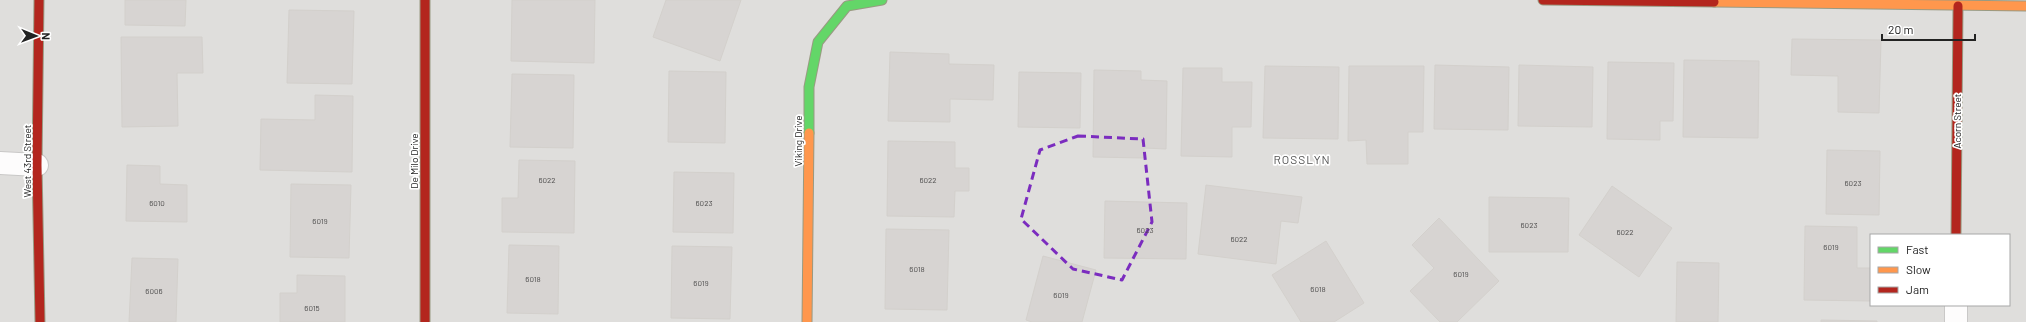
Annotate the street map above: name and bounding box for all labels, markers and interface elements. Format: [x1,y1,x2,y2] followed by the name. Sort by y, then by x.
[16,16,56,56] north arrow
[1882,16,1975,42] scale bar
[1888,22,1914,36] text: 20 m
[40,32,53,40] text: N
[1951,93,1963,148] street label: Acorn Street
[792,115,804,167] street label: Viking Drive
[21,124,33,197] street label: West 43rd Street
[408,133,420,189] street label: De Milo Drive
[1273,152,1331,166] district label: ROSSLYN
[538,175,556,185] house number: 6022
[919,175,937,185] house number: 6022
[1845,178,1862,188] house number: 6023
[149,198,165,208] house number: 6010
[696,198,713,208] house number: 6023
[312,216,328,226] house number: 6019
[1521,220,1538,230] house number: 6023
[1137,225,1154,235] house number: 6023
[1616,227,1634,237] house number: 6022
[1230,234,1248,244] house number: 6022
[1870,234,2010,306] legend
[1823,242,1839,252] house number: 6019
[1906,242,1929,256] text: Fast
[1906,262,1931,276] text: Slow
[909,264,925,274] house number: 6018
[1453,269,1469,279] house number: 6019
[525,274,541,284] house number: 6018
[693,278,709,288] house number: 6019
[1906,282,1929,296] text: Jam
[1310,284,1326,294] house number: 6018
[145,286,163,296] house number: 6006
[1053,290,1069,300] house number: 6019
[304,303,320,313] house number: 6015

